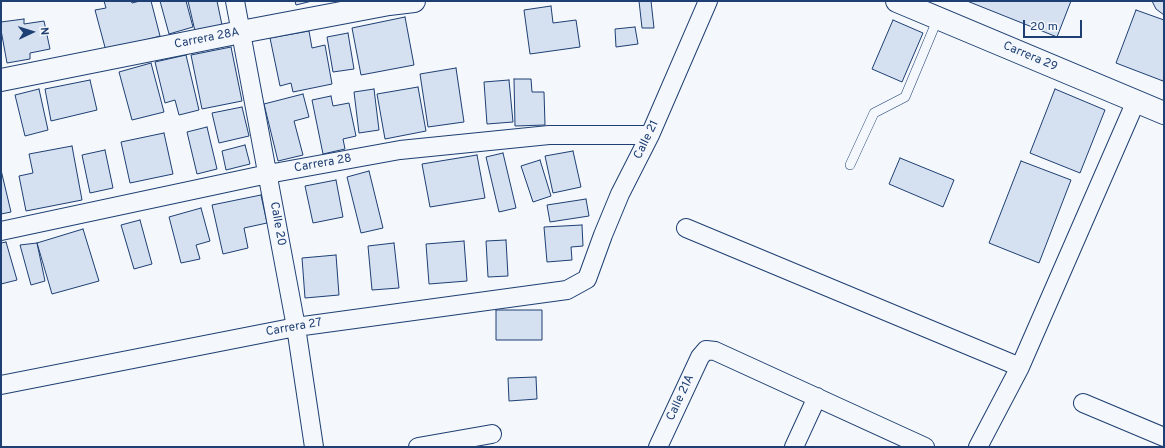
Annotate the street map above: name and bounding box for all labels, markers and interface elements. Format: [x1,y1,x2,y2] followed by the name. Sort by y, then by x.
[12,12,52,52] north arrow
[1025,12,1084,38] scale bar
[1030,19,1058,35] text: 20 m
[173,26,241,52] street label: Carrera 28A
[37,27,51,36] text: N
[1001,39,1059,75] street label: Carrera 29
[631,118,663,162] street label: Calle 21
[293,152,353,176] street label: Carrera 28
[266,201,288,247] street label: Calle 20
[265,316,323,340] street label: Carrera 27
[664,373,698,423] street label: Calle 21A

